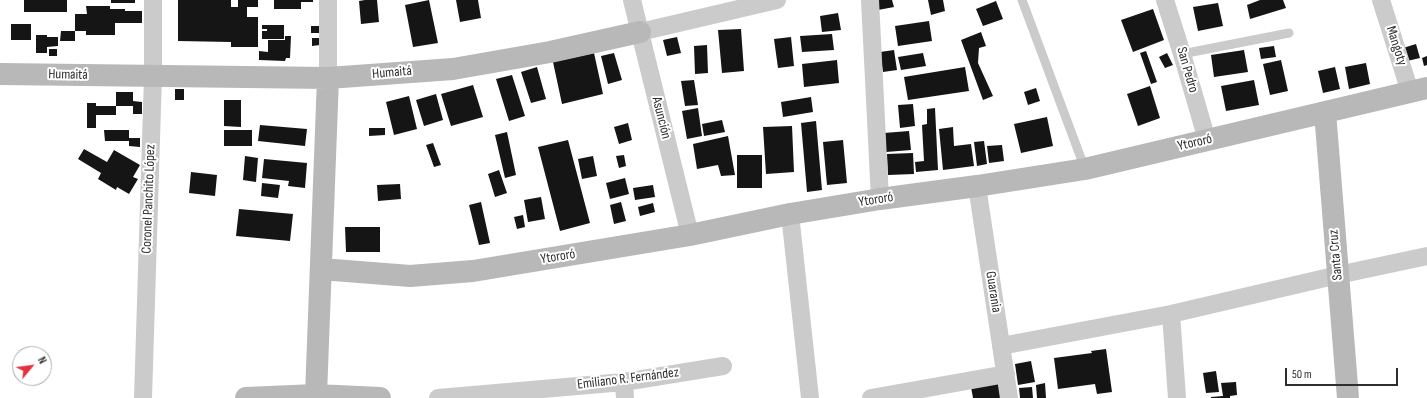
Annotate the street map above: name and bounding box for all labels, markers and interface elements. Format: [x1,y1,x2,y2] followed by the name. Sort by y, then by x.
[1382,24,1410,68] street label: Mangoty
[1173,45,1201,95] street label: San Pedro
[372,63,412,83] street label: Humaitá
[48,66,88,84] street label: Humaitá
[648,95,674,141] street label: Asunción
[1176,131,1214,155] street label: Ytororó
[139,144,159,254] street label: Coronel Panchito López
[857,189,895,211] street label: Ytororó
[1325,229,1347,281] street label: Santa Cruz
[539,246,577,268] street label: Ytororó
[981,270,1005,314] street label: Guarania
[12,346,52,386] north arrow
[35,355,49,366] text: N
[1287,360,1400,386] scale bar
[576,364,680,394] street label: Emiliano R. Fernández
[1292,367,1312,382] text: 50 m

